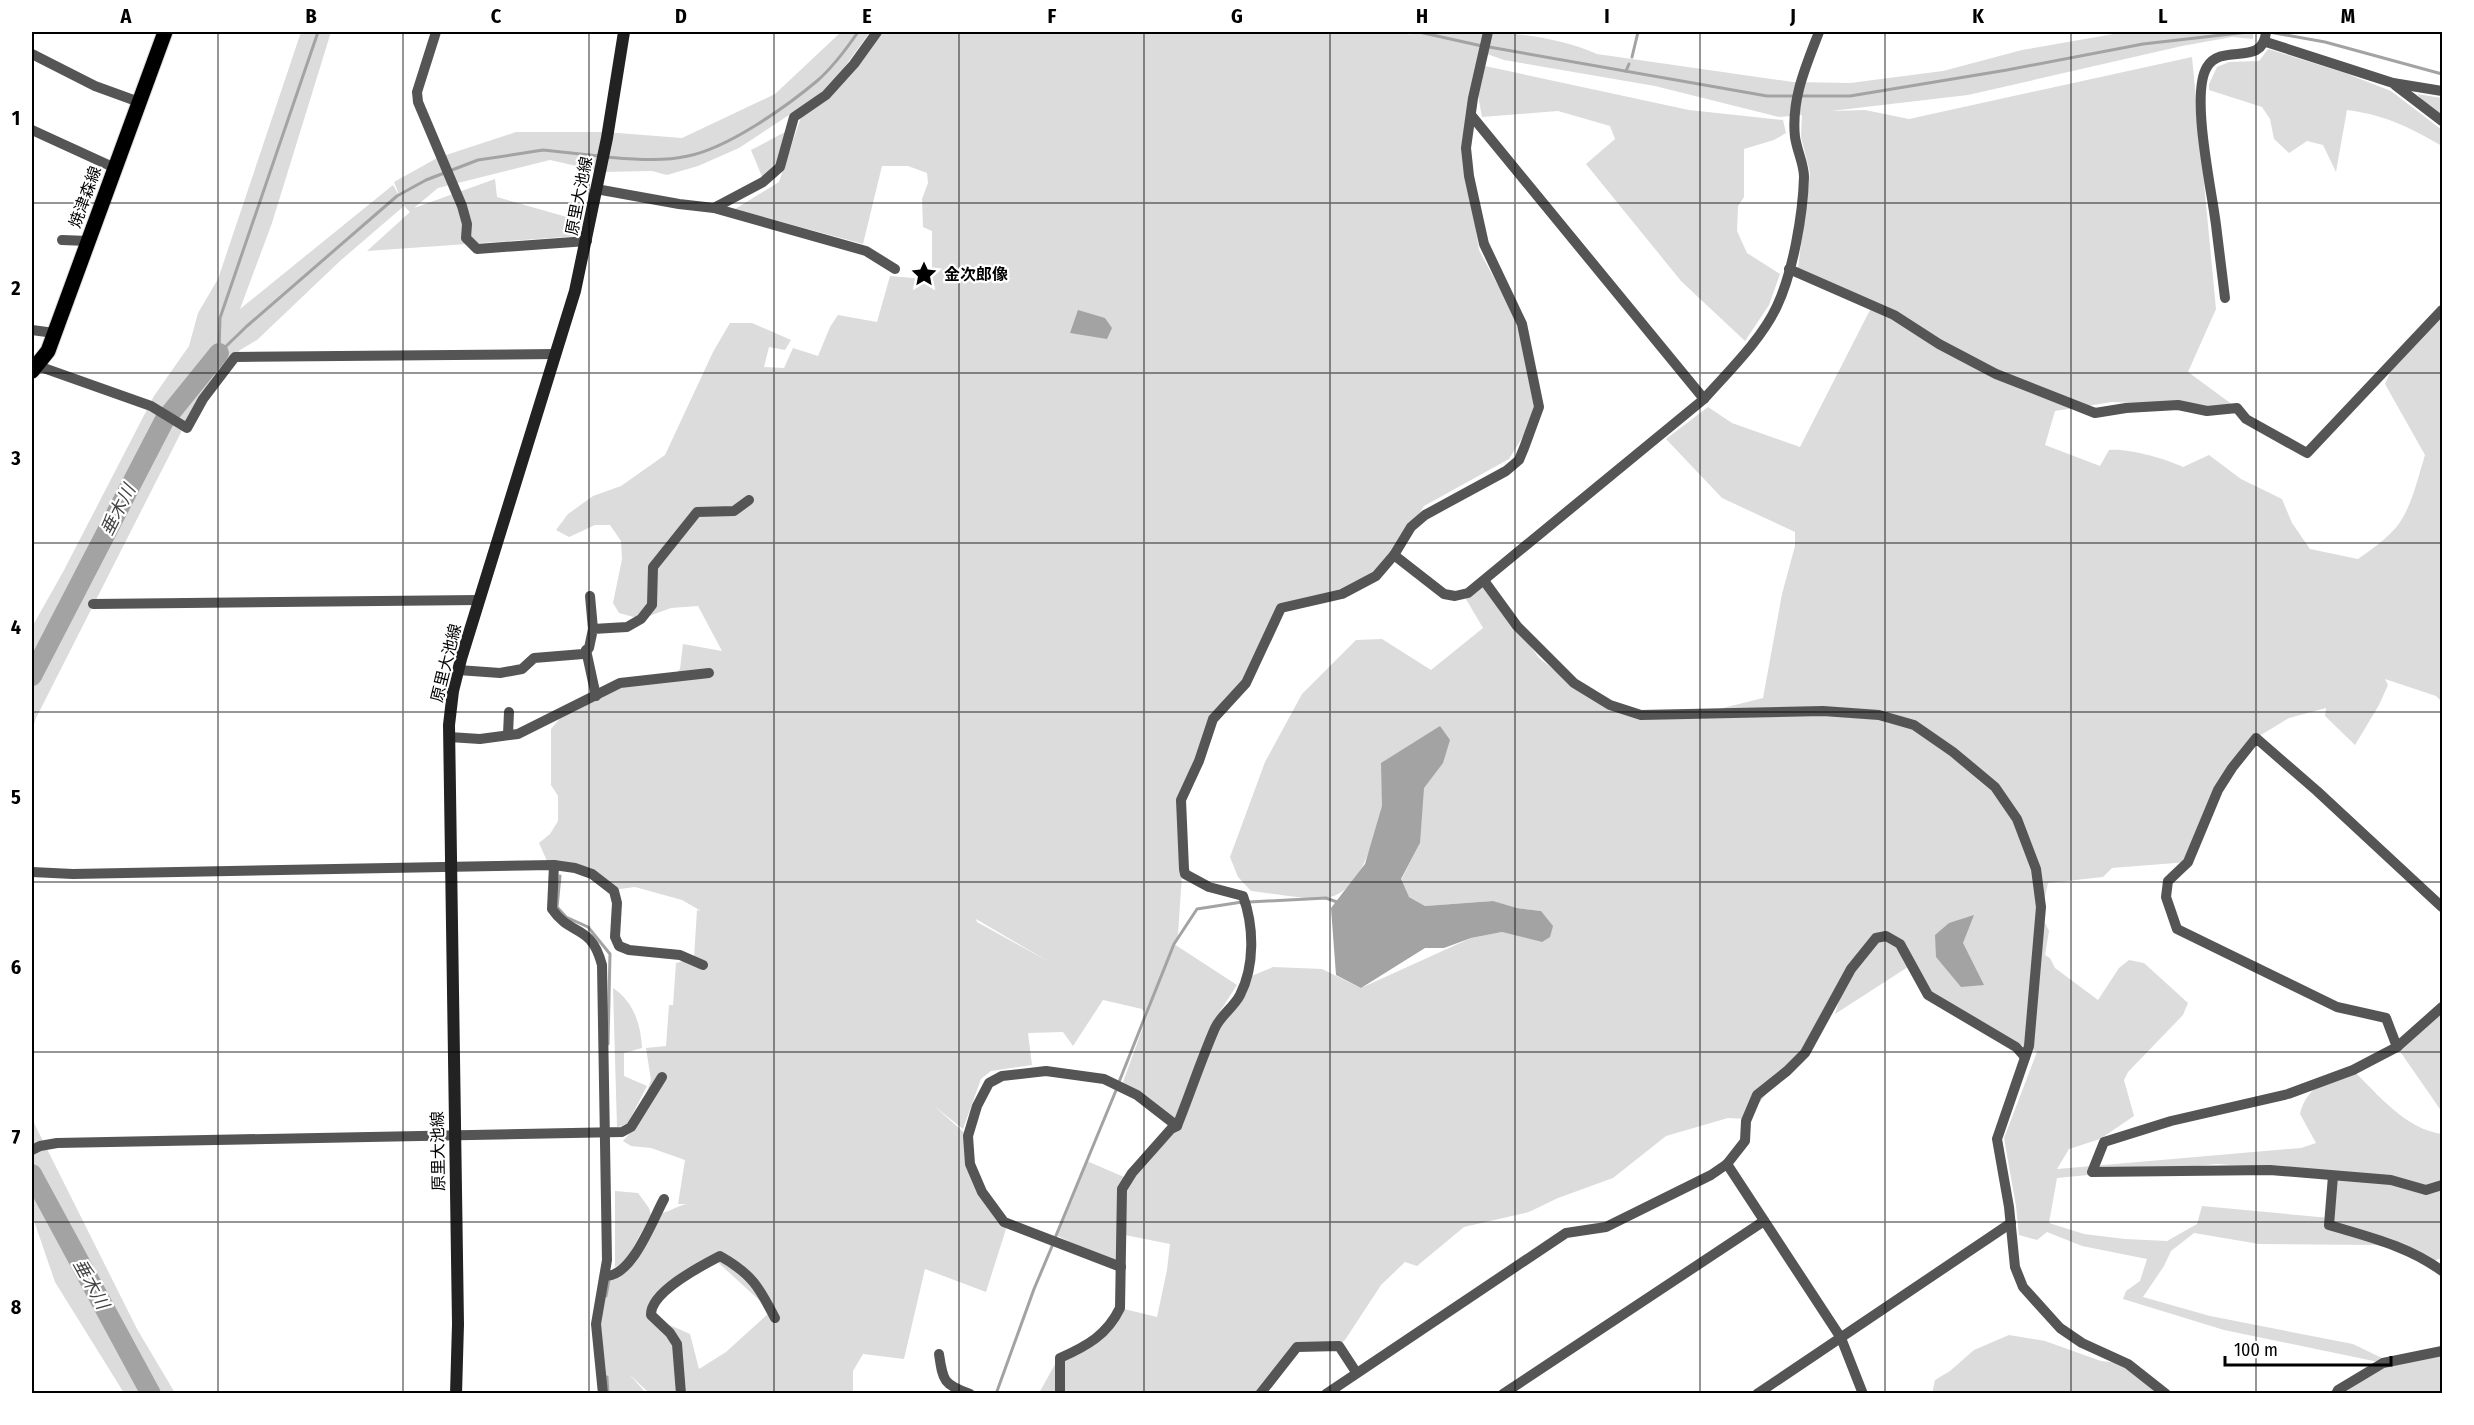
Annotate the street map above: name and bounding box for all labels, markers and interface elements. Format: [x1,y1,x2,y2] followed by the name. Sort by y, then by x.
[120,4,133,28] text: A
[305,4,317,28] text: B
[491,4,502,28] text: C
[675,4,687,28] text: D
[862,4,872,28] text: E
[1048,4,1057,28] text: F
[1231,4,1243,28] text: G
[1416,4,1428,28] text: H
[1604,4,1610,28] text: I
[1789,4,1796,28] text: J
[1972,4,1984,28] text: K
[2158,4,2168,28] text: L
[2341,4,2355,28] text: M
[12,106,20,130] text: 1
[562,155,596,237] street label: 原里大池線
[65,164,105,230] street label: 焼津森線
[909,259,939,289] place icon: 金次郎像
[944,265,1008,284] place label: 金次郎像
[10,276,21,300] text: 2
[10,446,21,470] text: 3
[96,479,141,539] water label: 垂木川
[11,615,21,639] text: 4
[427,622,465,704] street label: 原里大池線
[11,785,21,809] text: 5
[11,955,21,979] text: 6
[428,1111,448,1191] street label: 原里大池線
[12,1125,21,1149] text: 7
[68,1255,115,1315] water label: 垂木川
[11,1295,22,1319] text: 8
[2225,1329,2392,1367] scale bar
[2234,1339,2278,1361] text: 100 m

